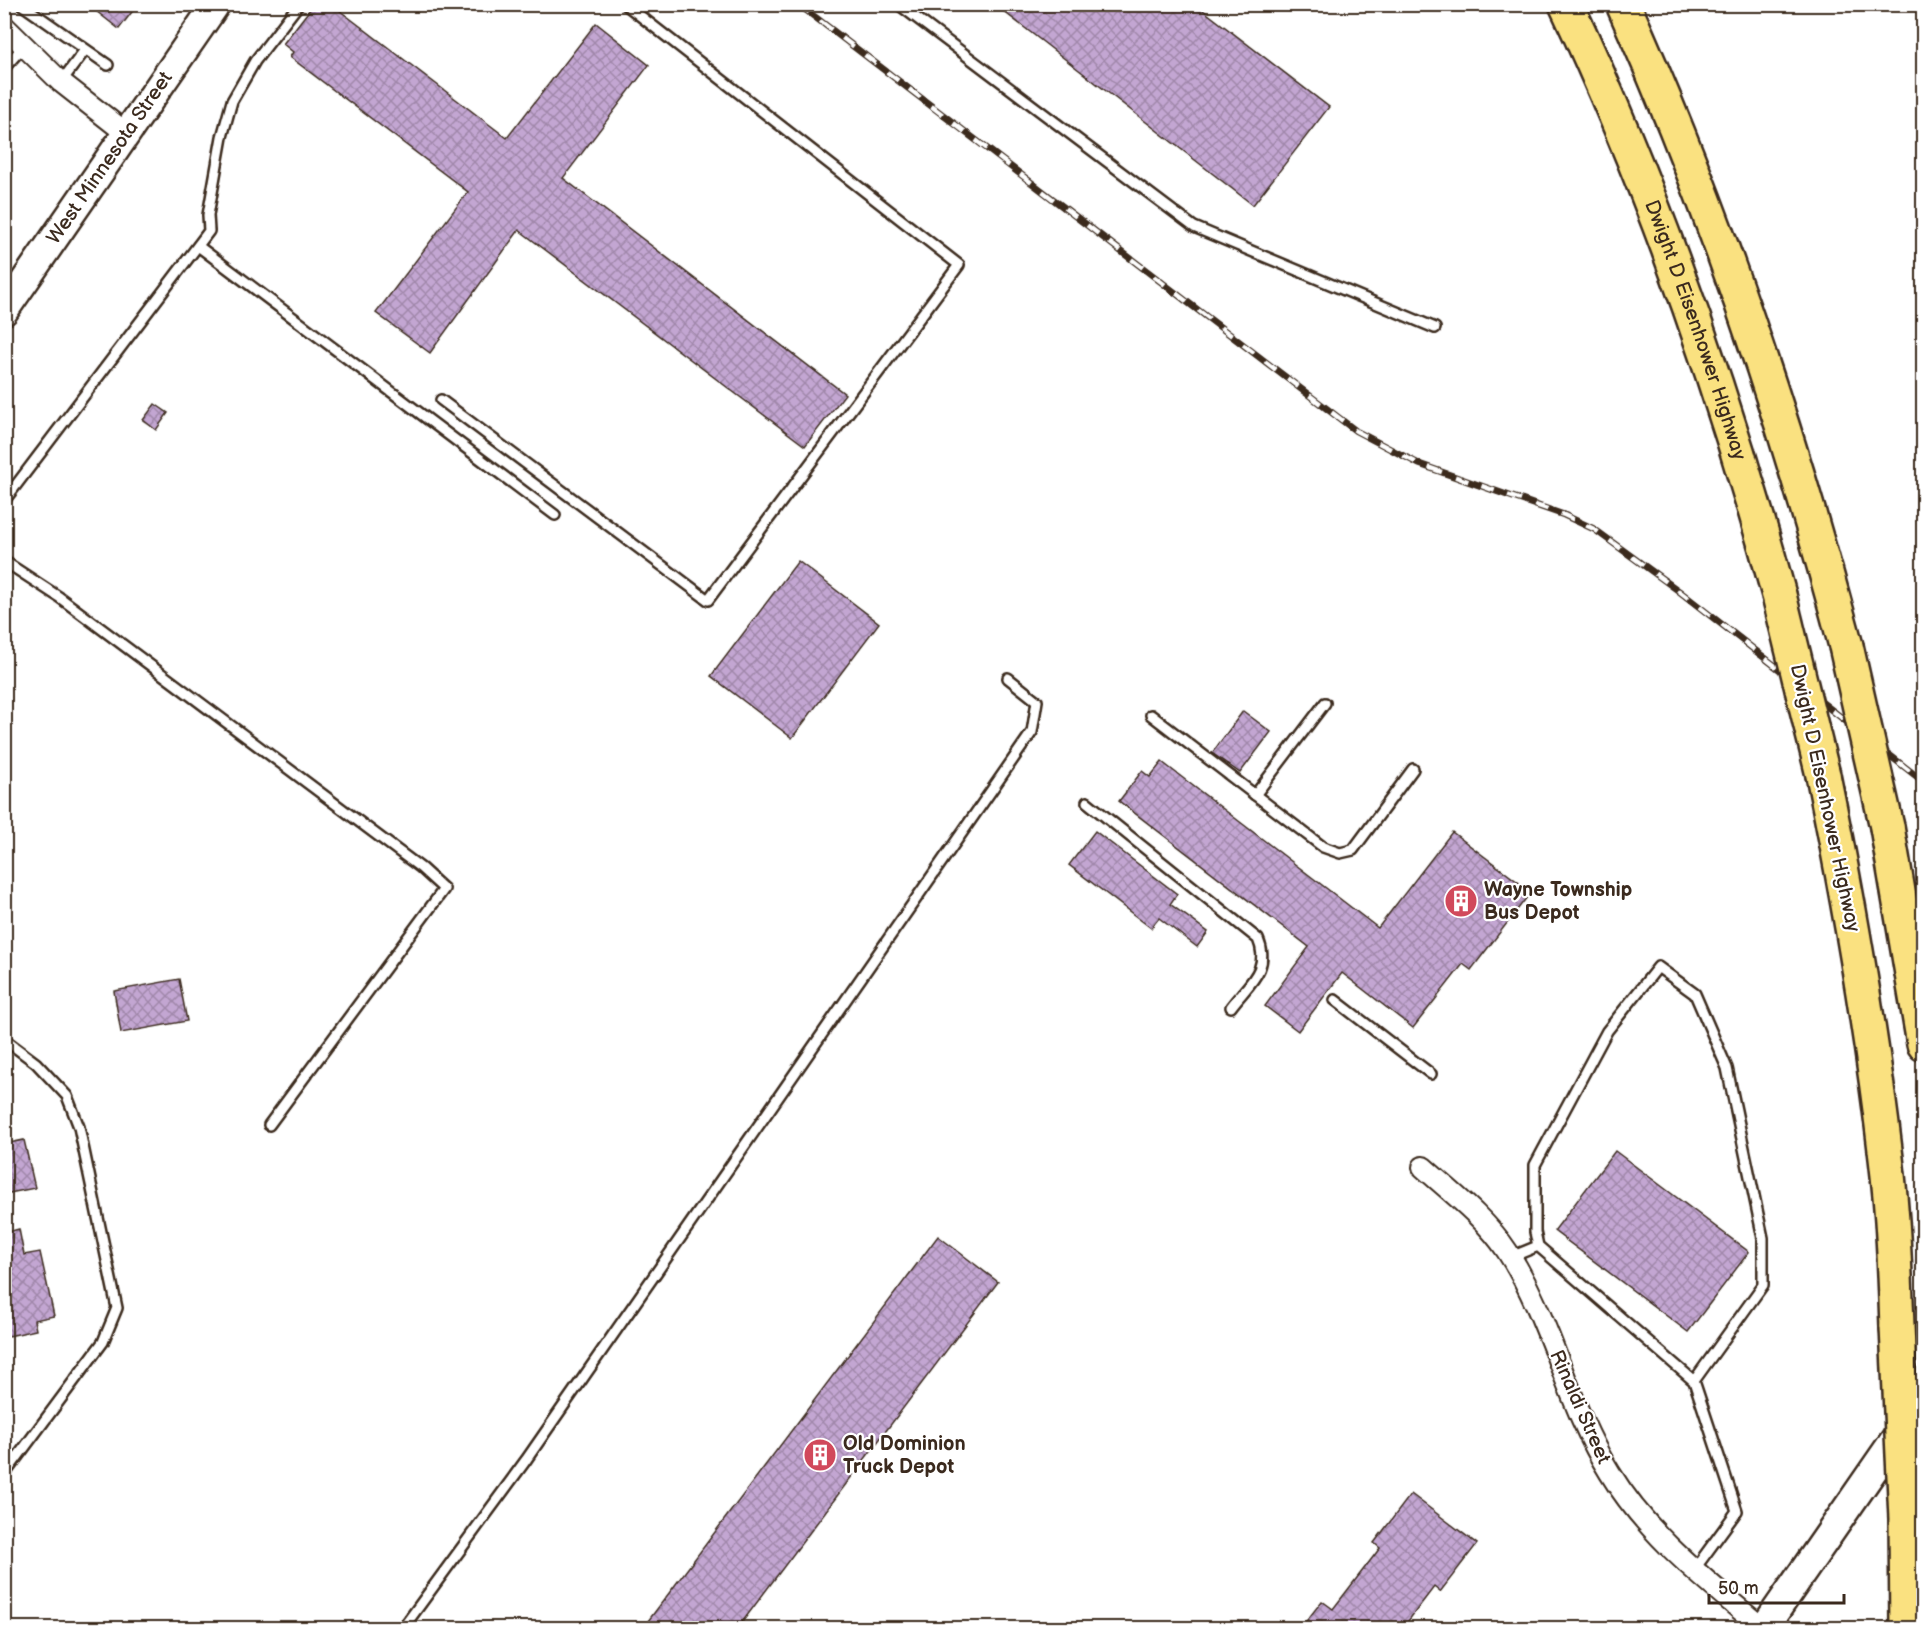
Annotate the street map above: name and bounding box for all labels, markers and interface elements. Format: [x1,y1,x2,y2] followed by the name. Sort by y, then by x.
[42,67,178,249] street label: West Minnesota Street
[1639,197,1751,463] street label: Dwight D Eisenhower Highway
[1785,662,1865,934] street label: Dwight D Eisenhower Highway
[1484,878,1632,925] place label: Wayne Township Bus Depot
[1443,883,1479,919] building icon: Wayne Township Bus Depot
[1544,1346,1616,1468] street label: Rinaldi Street
[843,1432,966,1479] place label: Old Dominion Truck Depot
[802,1437,838,1473] building icon: Old Dominion Truck Depot
[1709,1567,1844,1605] scale bar
[1718,1578,1759,1599] text: 50 m

